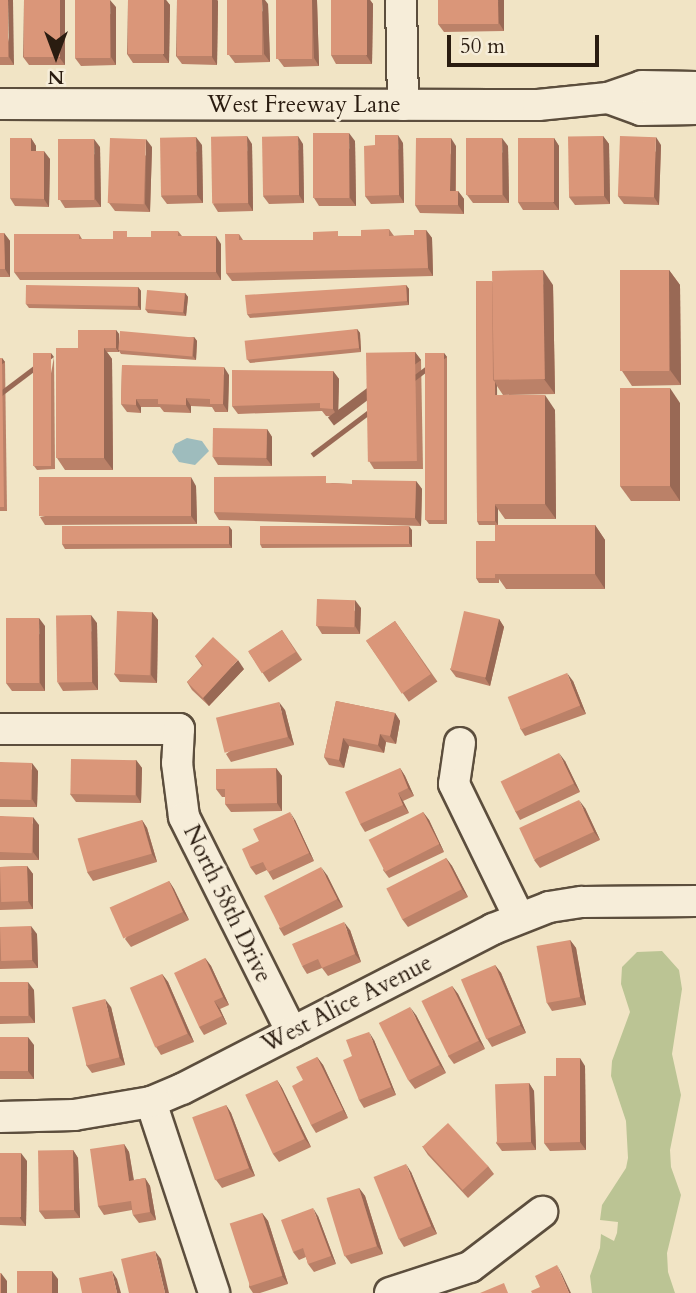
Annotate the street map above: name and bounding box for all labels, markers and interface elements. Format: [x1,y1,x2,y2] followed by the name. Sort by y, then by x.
[21,21,91,91] north arrow
[451,21,603,65] scale bar
[460,32,505,61] text: 50 m
[48,64,64,90] text: N
[207,91,401,119] street label: West Freeway Lane
[177,821,277,987] street label: North 58th Drive
[257,949,437,1059] street label: West Alice Avenue

